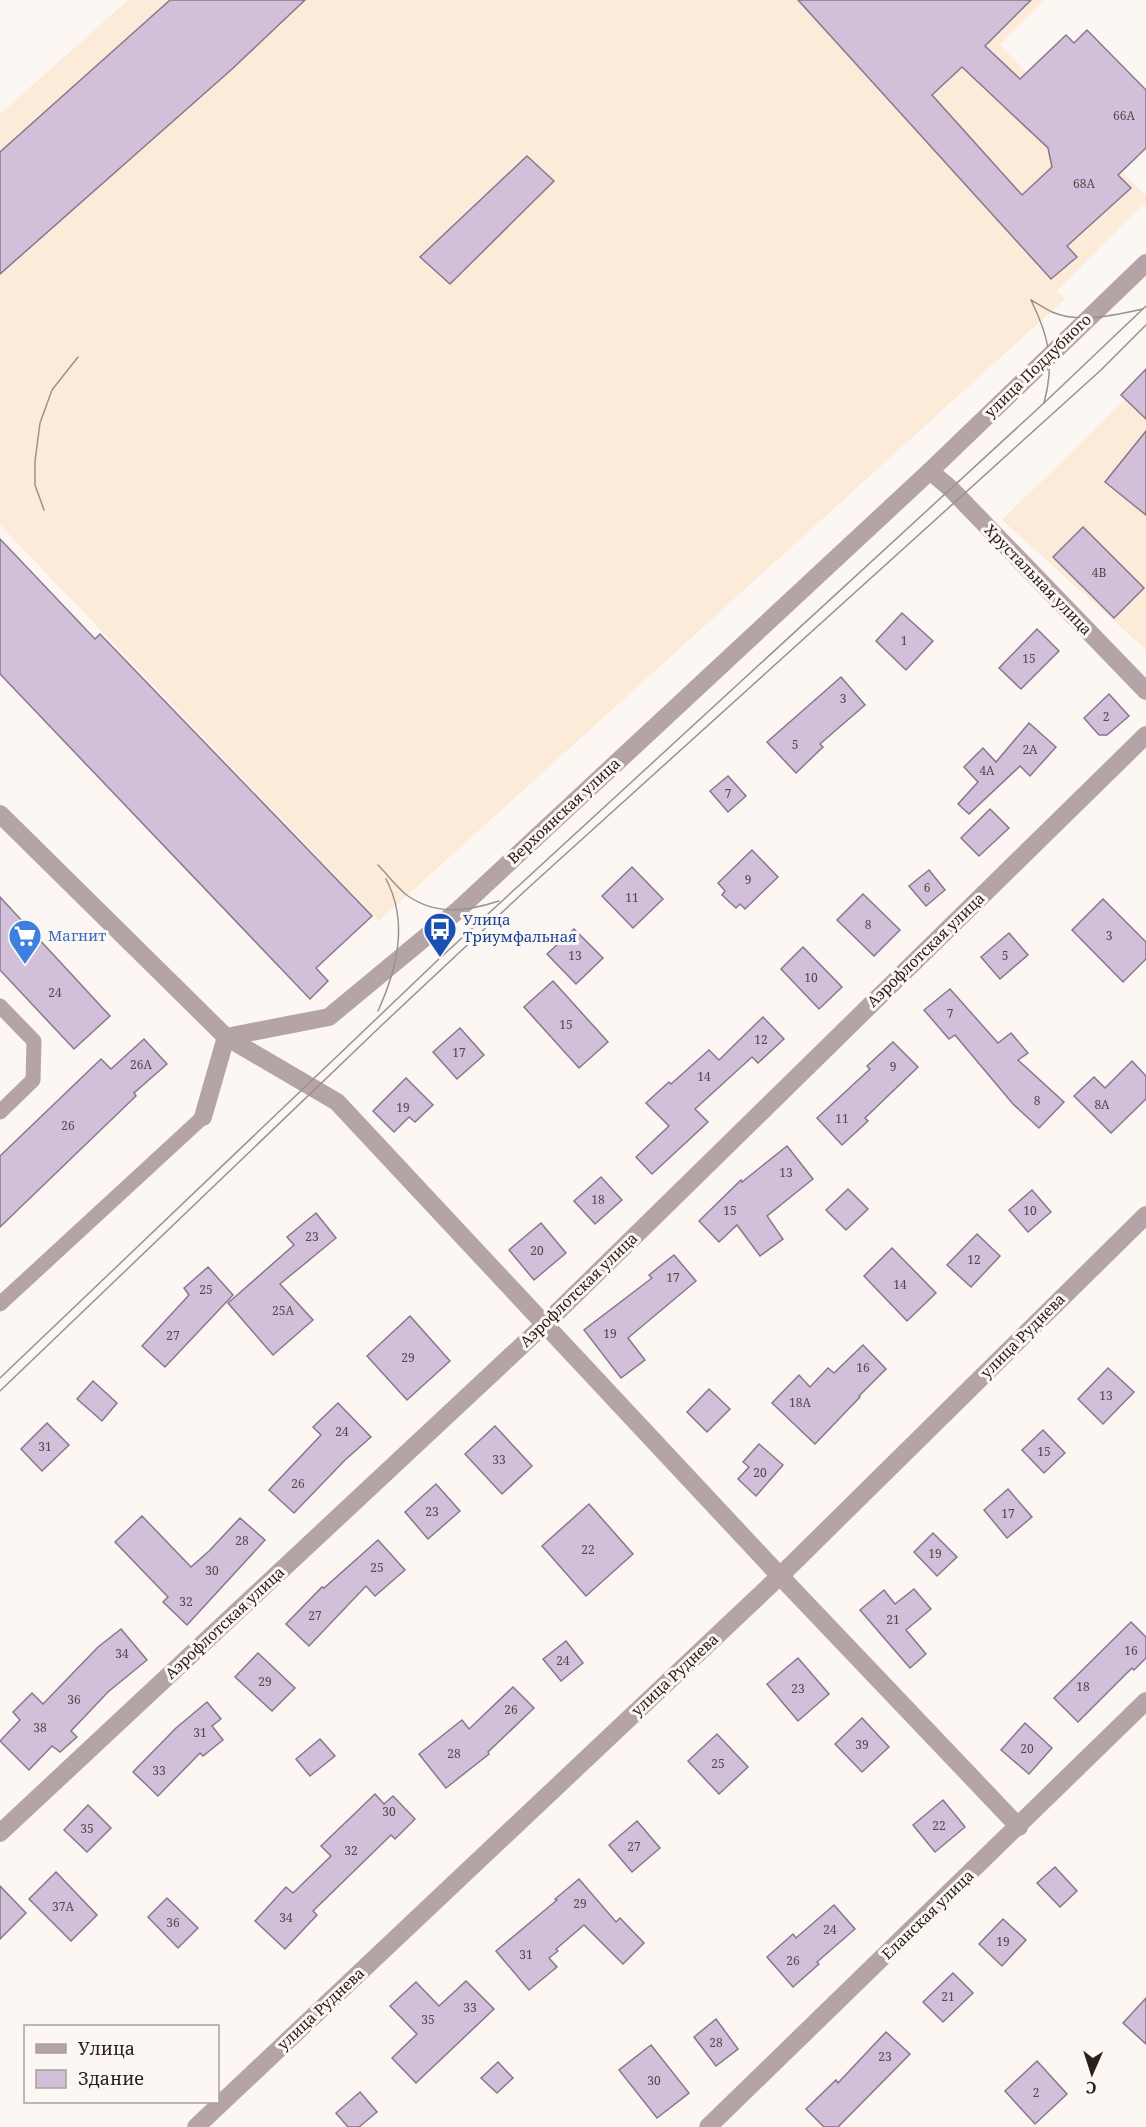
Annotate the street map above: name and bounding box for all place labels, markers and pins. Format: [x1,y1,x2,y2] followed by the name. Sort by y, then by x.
[463,909,577,946] place label: Улица Триумфальная
[422,911,458,958] bus stop icon: Улица Триумфальная
[7,918,43,965] supermarket icon: Магнит
[48,925,106,945] place label: Магнит

